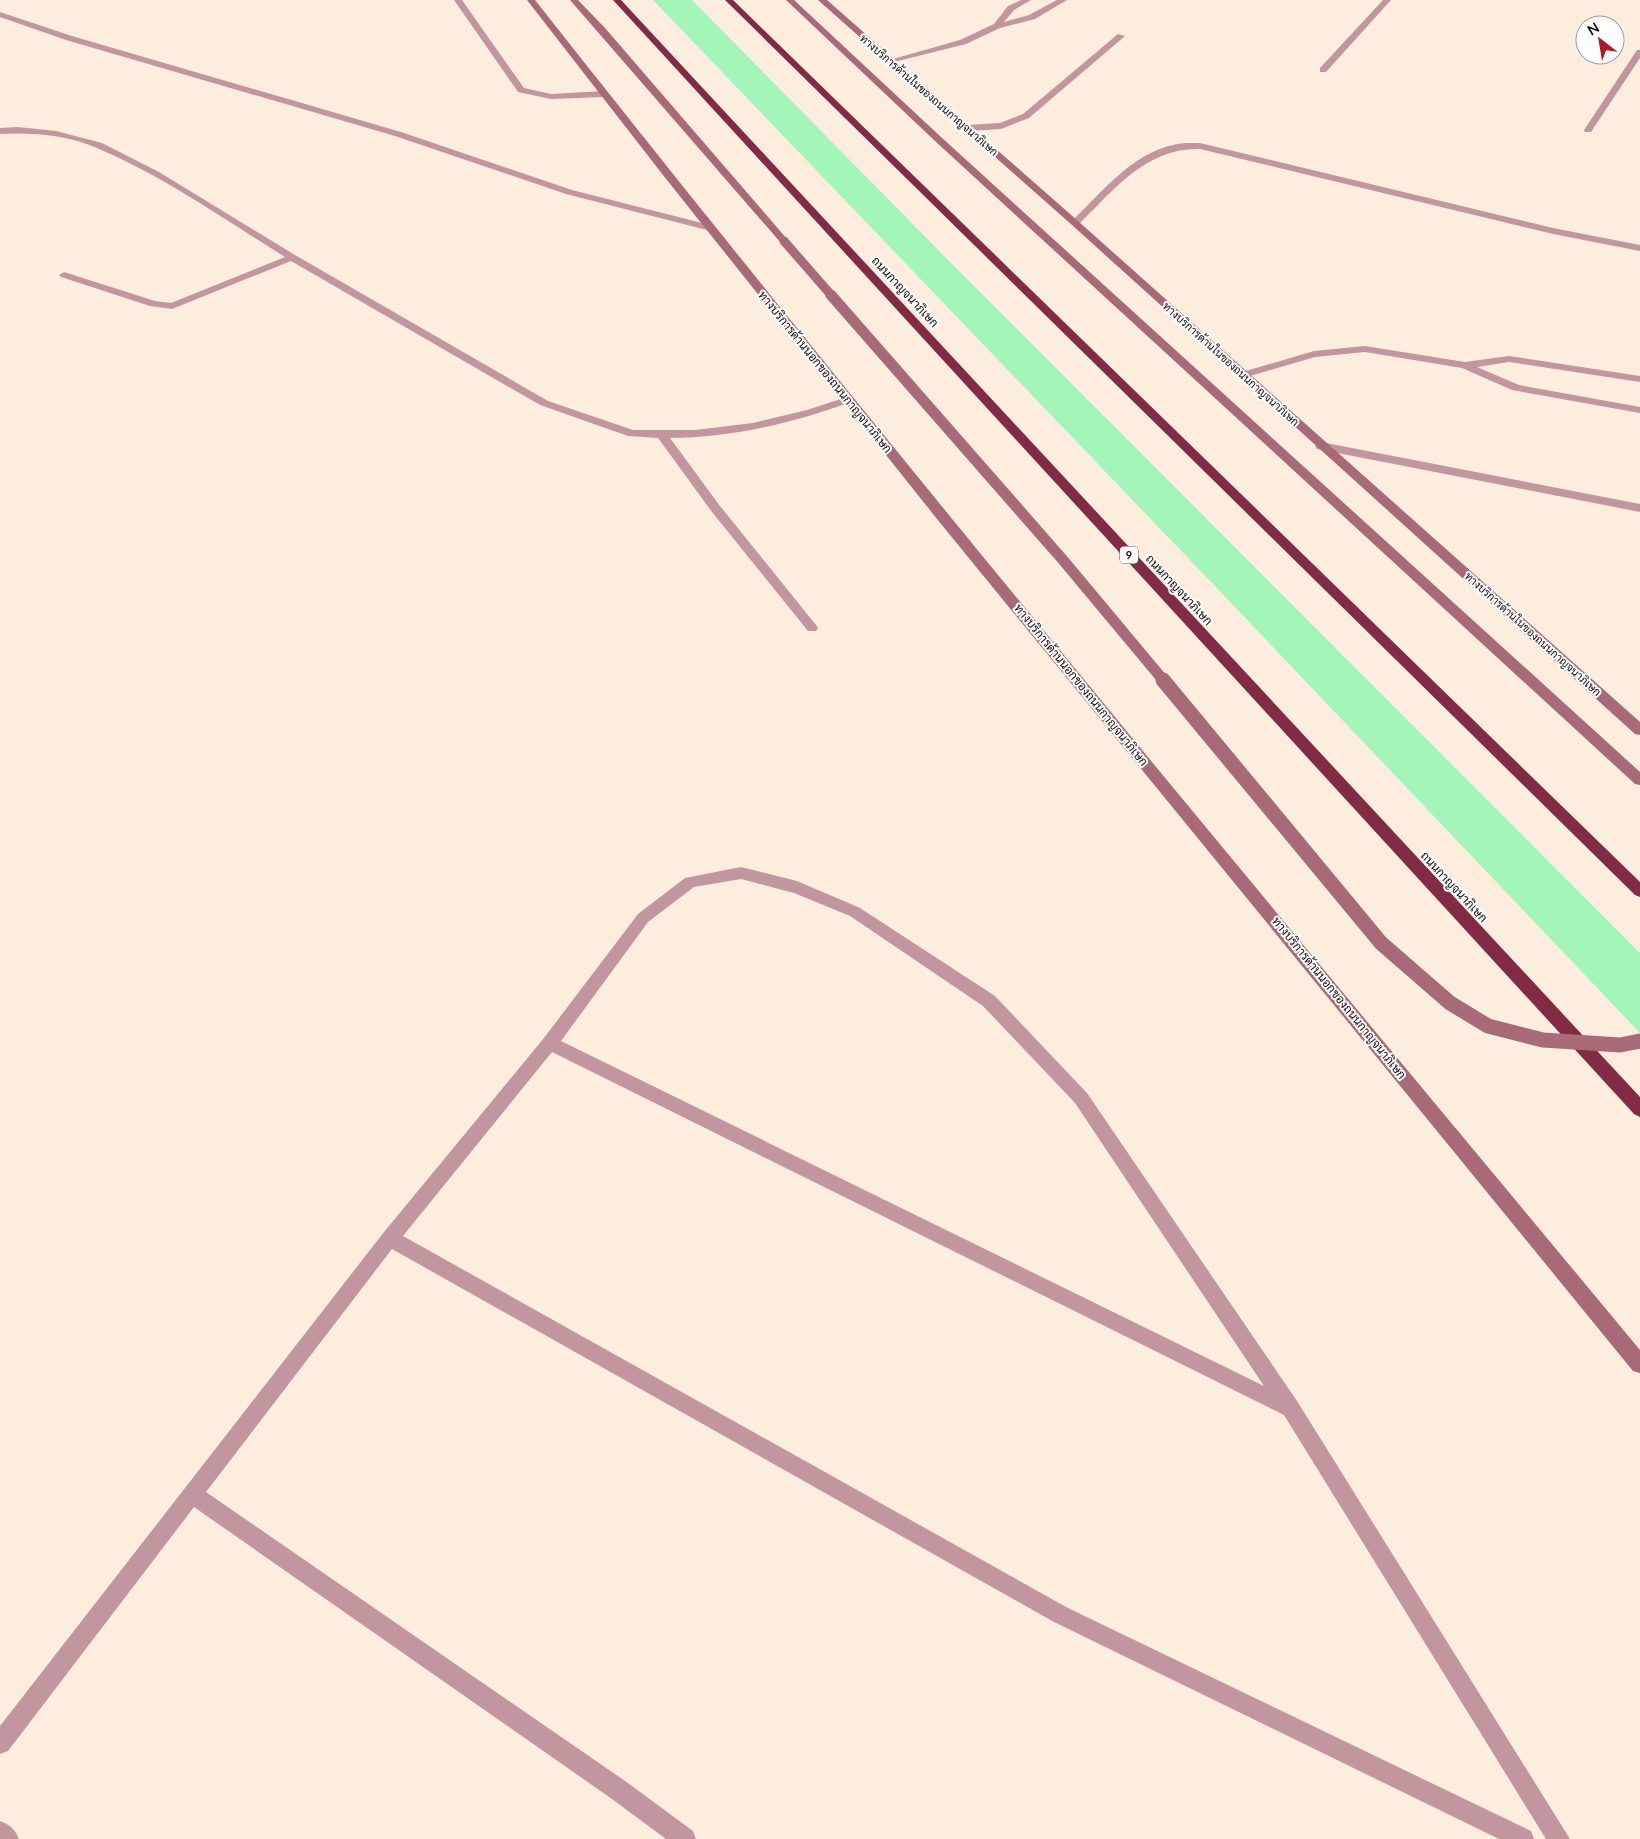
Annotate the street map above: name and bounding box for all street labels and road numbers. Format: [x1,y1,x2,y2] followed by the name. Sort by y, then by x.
[857,30,1002,159] street label: ทางบริการด้านในของถนนกาญจนาภิเษก
[869,253,942,330] street label: ถนนกาญจนาภิเษก
[755,288,896,456] street label: ทางบริการด้านนอกของถนนกาญจนาภิเษก
[1160,298,1303,429] street label: ทางบริการด้านในของถนนกาญจนาภิเษก
[1120,546,1138,564] road number: 9
[1143,551,1216,628] street label: ถนนกาญจนาภิเษก
[1462,568,1605,699] street label: ทางบริการด้านในของถนนกาญจนาภิเษก
[1011,601,1152,769] street label: ทางบริการด้านนอกของถนนกาญจนาภิเษก
[1418,848,1491,925] street label: ถนนกาญจนาภิเษก
[1269,914,1410,1082] street label: ทางบริการด้านนอกของถนนกาญจนาภิเษก

